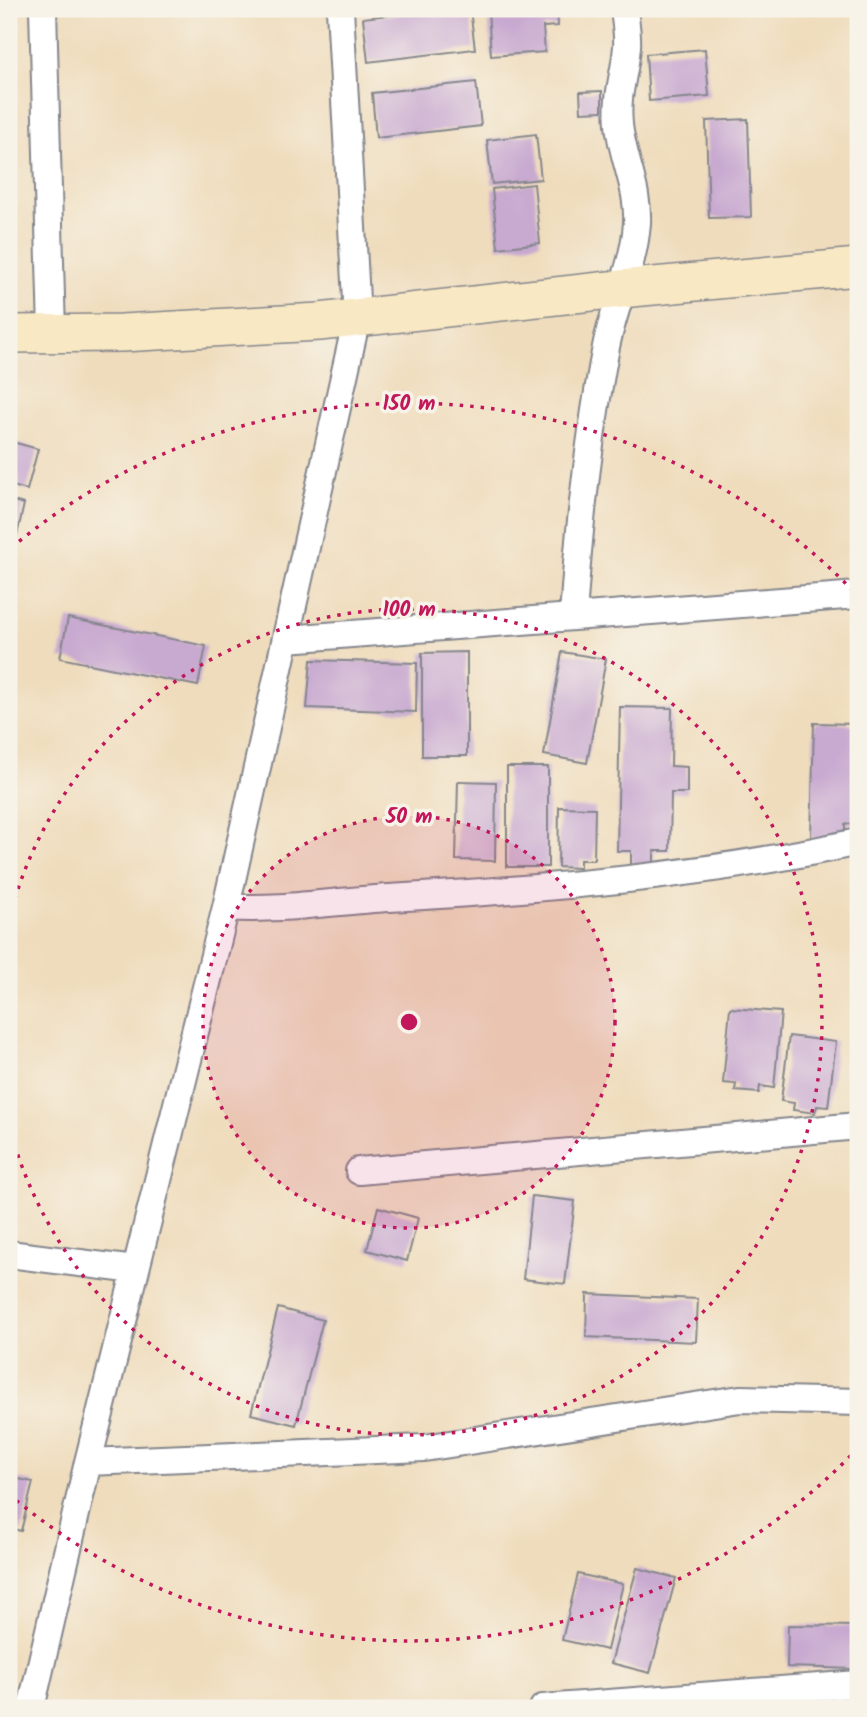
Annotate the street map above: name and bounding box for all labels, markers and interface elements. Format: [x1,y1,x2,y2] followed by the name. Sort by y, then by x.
[382,388,436,421] text: 150 m
[382,594,436,627] text: 100 m
[385,801,432,834] text: 50 m
[397,1010,421,1034] centre of rings

